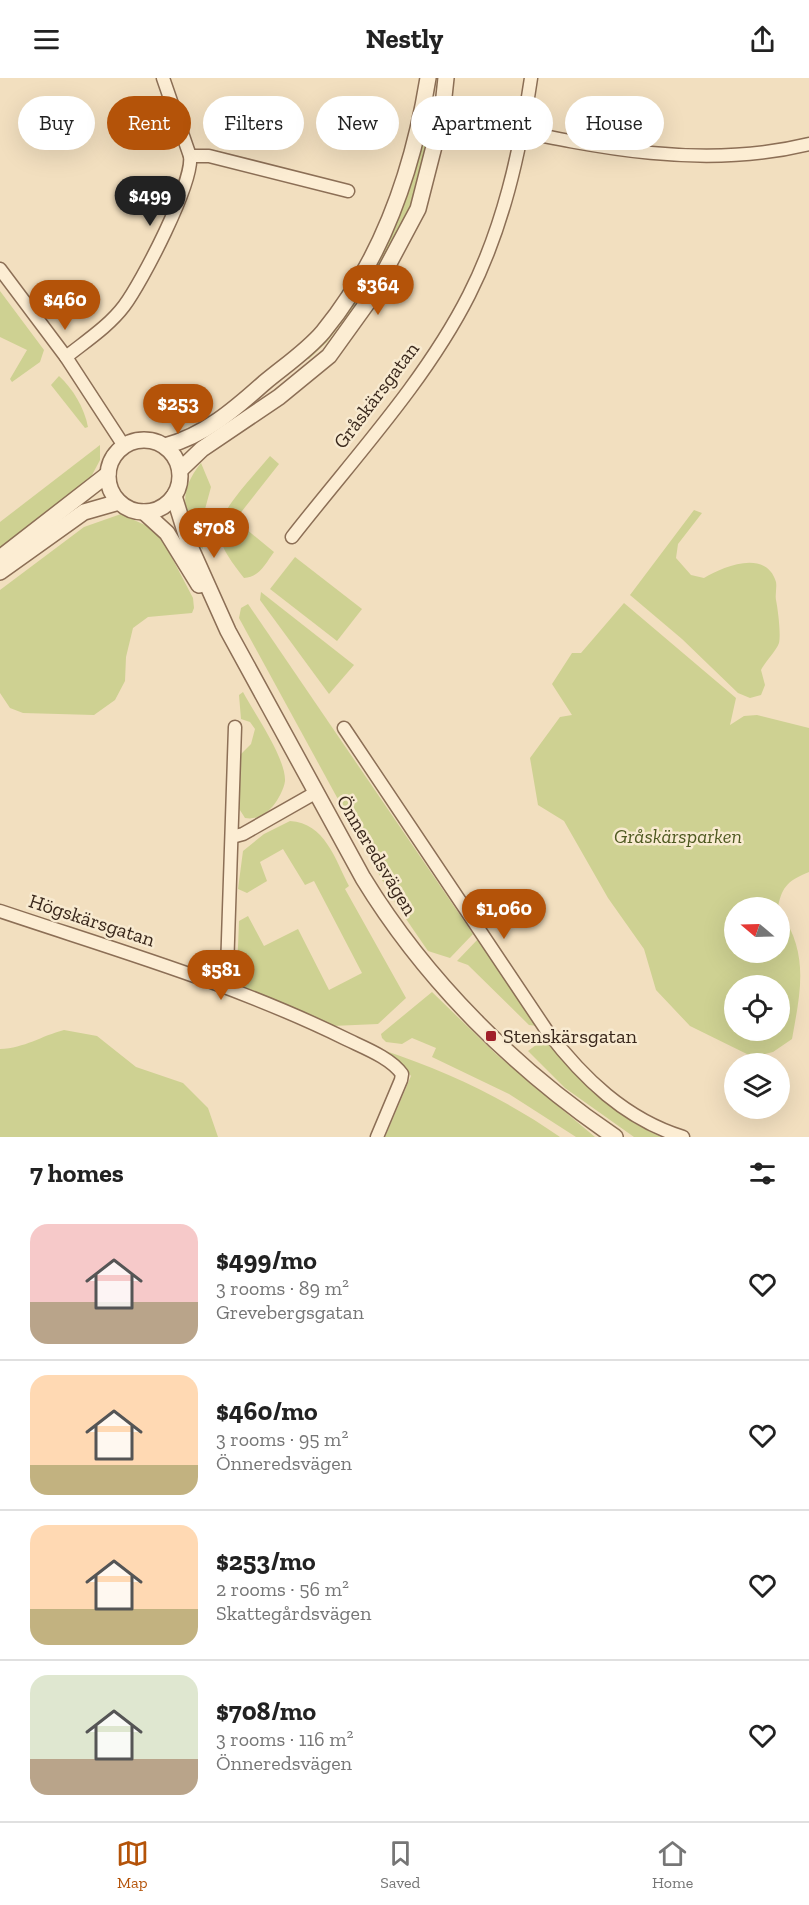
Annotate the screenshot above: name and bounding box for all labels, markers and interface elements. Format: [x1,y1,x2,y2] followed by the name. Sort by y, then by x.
[30,23,63,56] icon: menu
[366,23,443,55] text: Nestly
[746,23,779,56] icon: share
[18,96,95,150] chip: Buy
[107,96,191,150] chip: Rent
[203,96,304,150] chip: Filters
[316,96,399,150] chip: New
[411,96,553,150] chip: Apartment
[565,96,664,150] chip: House
[114,176,186,227] pin: $499
[129,183,171,207] text: $499
[342,265,414,316] pin: $364
[357,272,399,296] text: $364
[29,280,101,331] pin: $460
[43,287,87,311] text: $460
[328,337,424,453] street label: Gråskärsgatan
[142,384,214,435] pin: $253
[157,391,199,415] text: $253
[178,508,250,559] pin: $708
[193,515,235,539] text: $708
[332,790,423,920] street label: Önneredsvägen
[614,824,742,848] park label: Gråskärsparken
[26,888,159,952] street label: Högskärsgatan
[455,889,553,940] pin: $1,060
[476,896,532,920] text: $1,060
[724,897,790,963] north arrow
[724,897,790,1119] map controls
[185,950,257,1001] pin: $581
[201,957,241,981] text: $581
[724,975,790,1041] button: locate
[503,1024,638,1048] place label: Stenskärsgatan
[484,1029,498,1043] marker: Stenskärsgatan
[724,1053,790,1119] button: layers
[30,1157,124,1189] text: 7 homes
[746,1157,779,1190] icon: filters
[216,1244,317,1276] text: $499/mo
[78,1248,150,1320] icon: home
[746,1268,779,1301] icon: heart
[216,1276,349,1300] text: 3 rooms · 89 m²
[216,1300,364,1324] text: Grevebergsgatan
[216,1395,318,1427] text: $460/mo
[78,1399,150,1471] icon: home
[746,1419,779,1452] icon: heart
[216,1427,348,1451] text: 3 rooms · 95 m²
[216,1451,352,1475] text: Önneredsvägen
[216,1545,316,1577] text: $253/mo
[78,1549,150,1621] icon: home
[746,1569,779,1602] icon: heart
[216,1577,349,1601] text: 2 rooms · 56 m²
[216,1601,371,1625] text: Skattegårdsvägen
[216,1695,316,1727] text: $708/mo
[78,1699,150,1771] icon: home
[746,1719,779,1752] icon: heart
[216,1727,353,1751] text: 3 rooms · 116 m²
[216,1751,352,1775] text: Önneredsvägen
[116,1837,149,1892] tab: Map
[380,1837,420,1892] tab: Saved
[652,1837,693,1892] tab: Home

